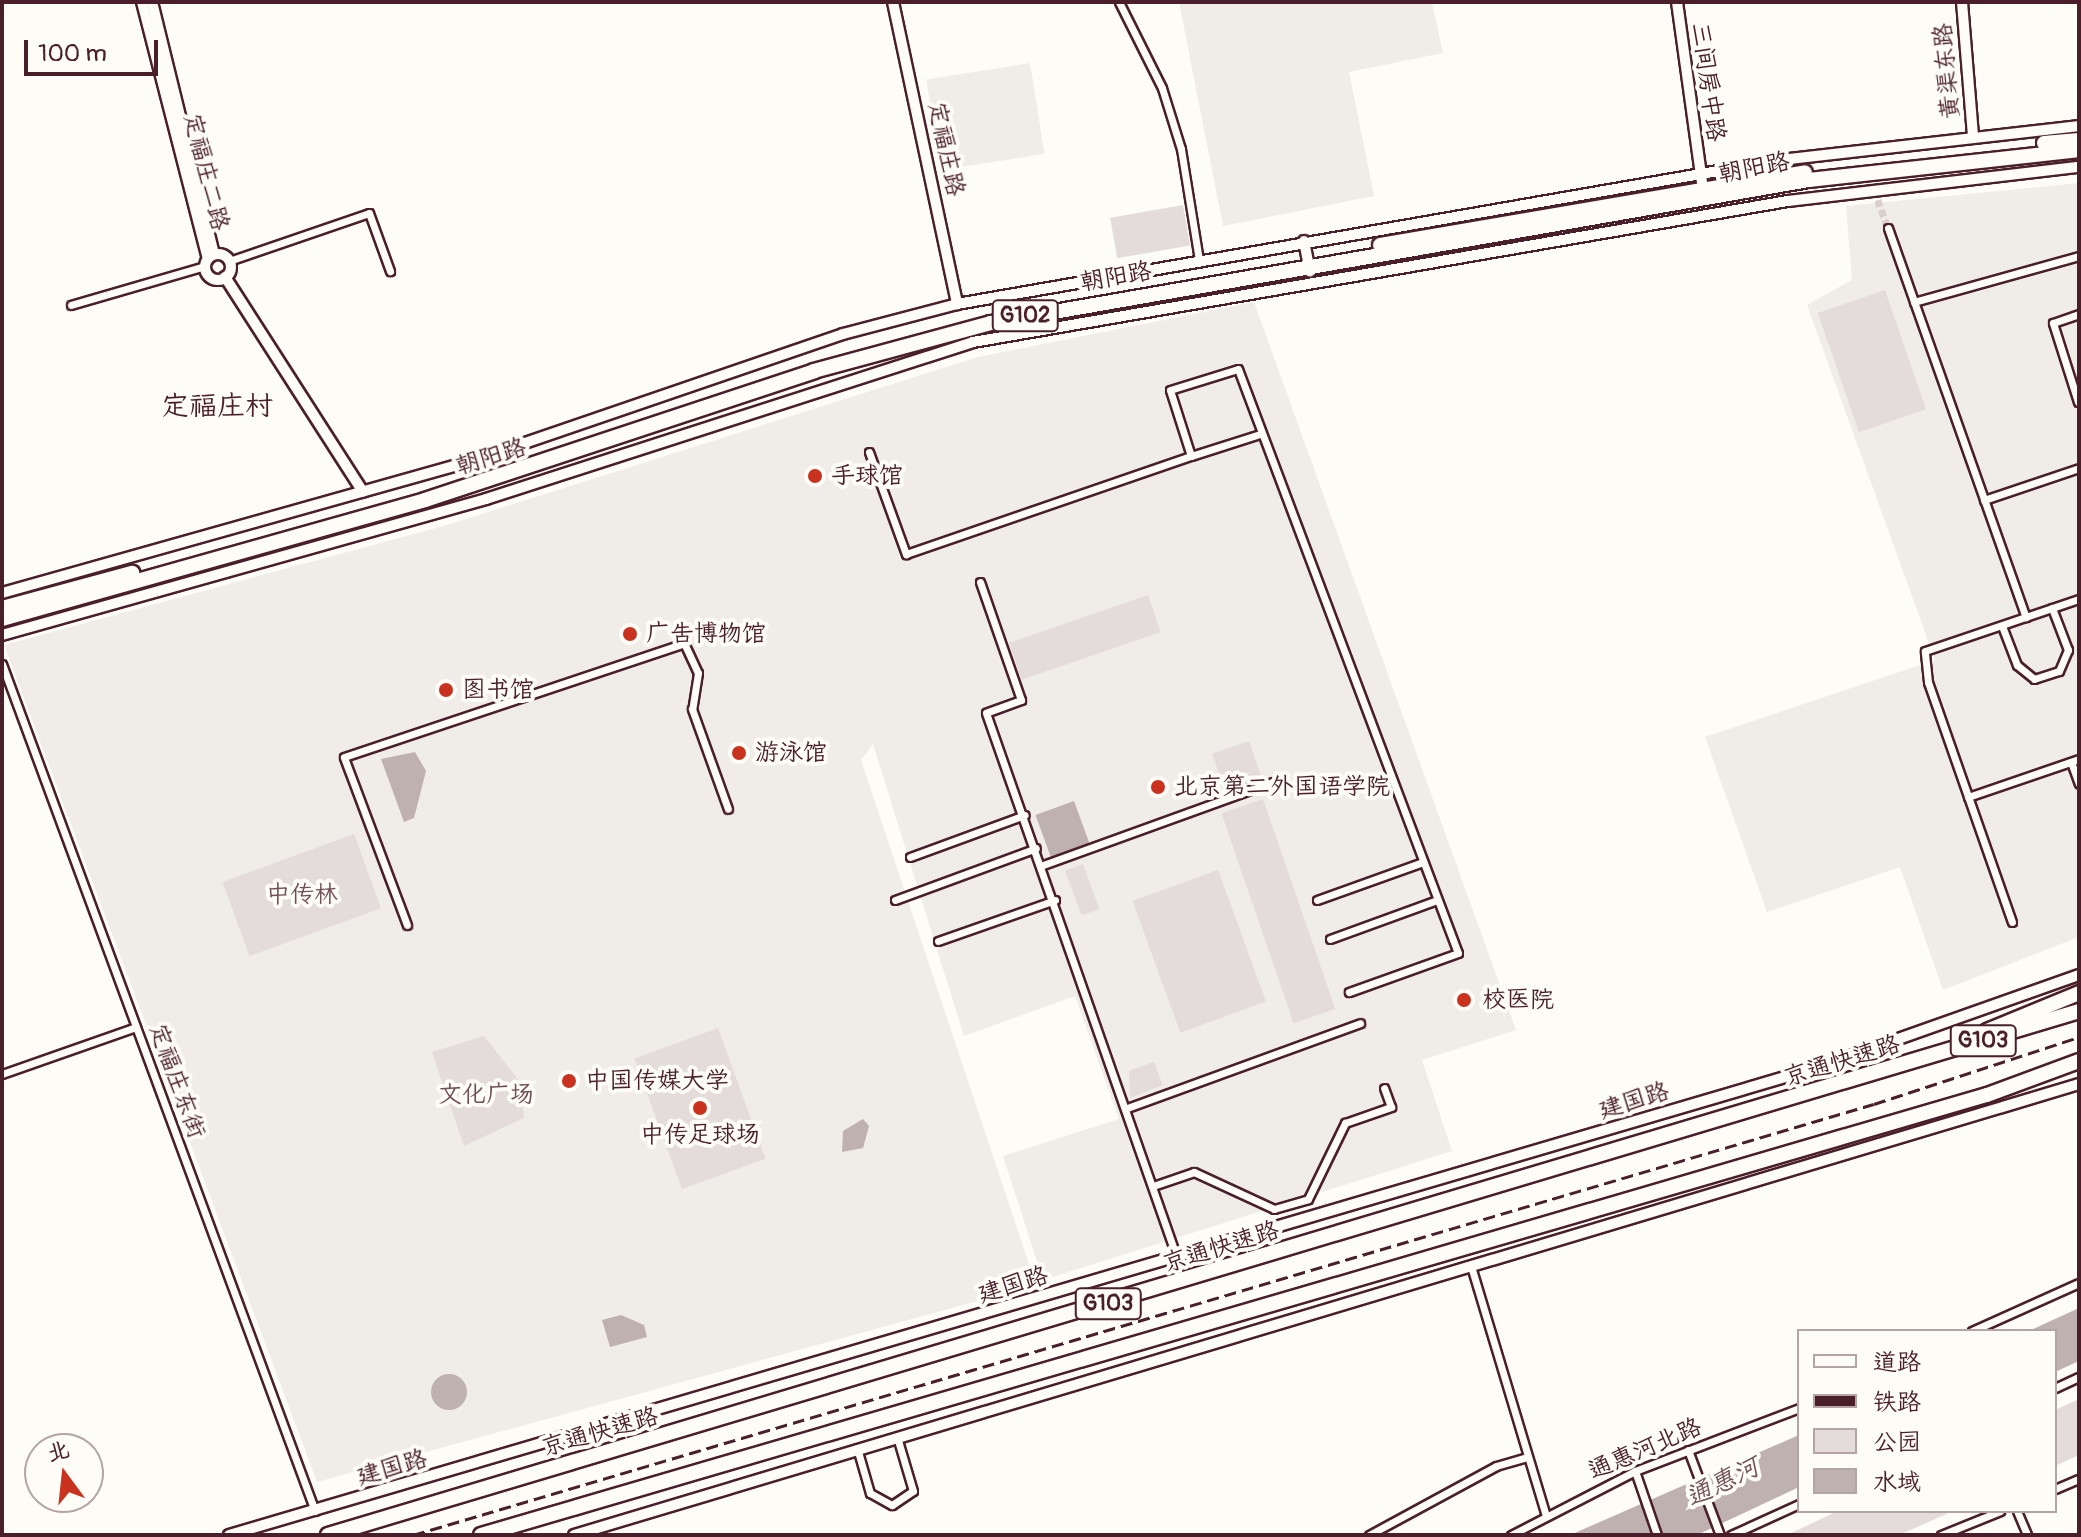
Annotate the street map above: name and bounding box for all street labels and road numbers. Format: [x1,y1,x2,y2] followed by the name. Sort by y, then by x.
[1685,21,1731,143] street label: 三间房中路
[1928,22,1966,120] street label: 黄渠东路
[922,99,970,199] street label: 定福庄路
[178,110,234,234] street label: 定福庄二路
[1716,147,1792,189] street label: 朝阳路
[1078,257,1154,297] street label: 朝阳路
[991,298,1059,334] road number: G102
[452,433,530,481] street label: 朝阳路
[143,1020,211,1142] street label: 定福庄东街
[1949,1023,2017,1059] road number: G103
[1780,1030,1904,1092] street label: 京通快速路
[1595,1077,1673,1125] street label: 建国路
[1159,1216,1283,1278] street label: 京通快速路
[974,1261,1052,1309] street label: 建国路
[1074,1286,1142,1322] road number: G103
[538,1402,662,1462] street label: 京通快速路
[1584,1412,1706,1486] street label: 通惠河北路
[353,1444,431,1492] street label: 建国路

